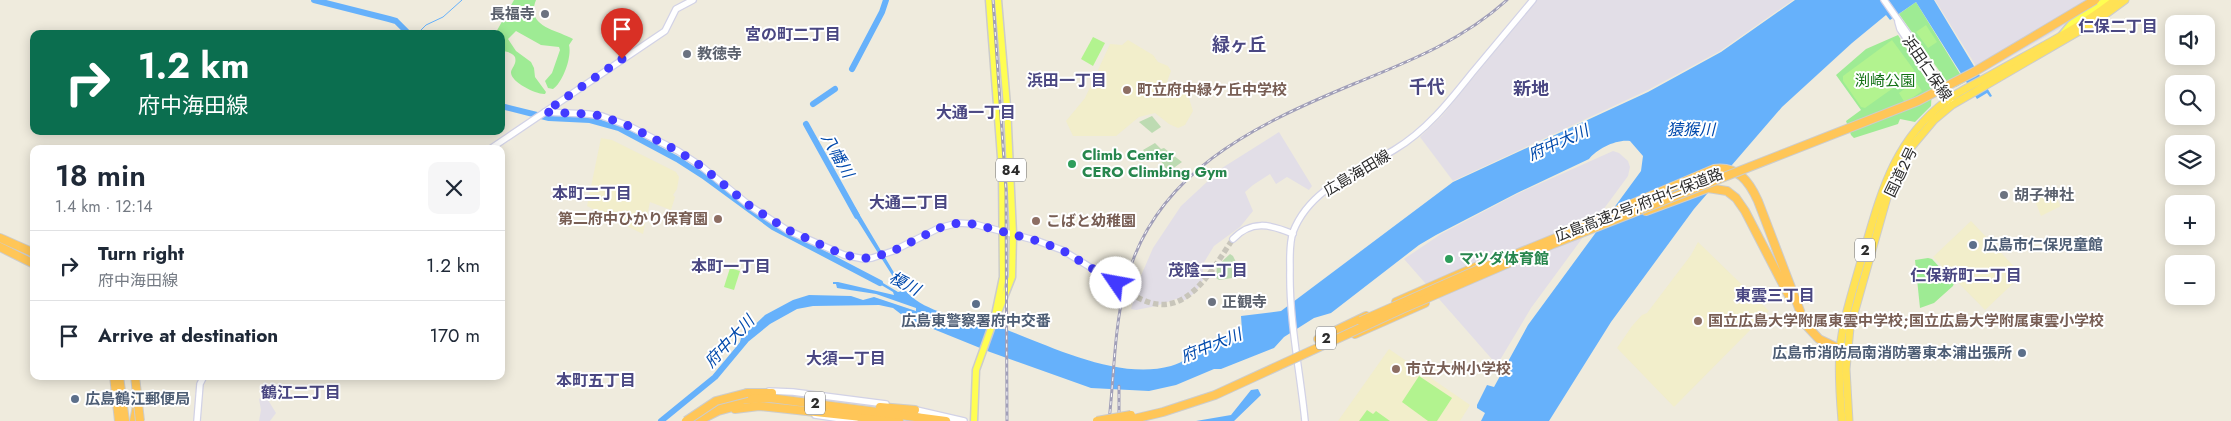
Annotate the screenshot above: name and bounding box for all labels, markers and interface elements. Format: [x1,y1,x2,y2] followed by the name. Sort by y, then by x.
[490,3,535,25] place label: 長福寺
[539,8,551,20] marker: 長福寺
[601,8,643,59] pin
[608,15,636,43] icon: arrive
[2078,15,2158,38] district label: 仁保二丁目
[2165,15,2215,305] map controls
[2165,15,2215,65] button: sound
[745,23,841,46] district label: 宮の町二丁目
[1897,31,1957,105] street label: 浜田仁保線
[1212,32,1266,58] district label: 緑ヶ丘
[138,41,249,91] text: 1.2 km
[697,43,742,65] place label: 教徳寺
[681,48,693,60] marker: 教徳寺
[55,50,120,115] icon: right
[1027,69,1107,92] district label: 浜田一丁目
[1855,70,1915,92] park label: 渕崎公園
[1409,74,1445,100] district label: 千代
[2165,75,2215,125] button: search
[1513,76,1549,102] district label: 新地
[1137,79,1287,101] place label: 町立府中緑ケ丘中学校
[1121,84,1133,96] marker: 町立府中緑ケ丘中学校
[138,89,248,121] text: 府中海田線
[936,101,1016,124] district label: 大通一丁目
[1524,118,1594,166] water label: 府中大川
[1667,118,1717,141] water label: 猿猴川
[816,129,860,184] water label: 八幡川
[2165,135,2215,185] button: layers
[1879,143,1923,201] street label: 国道2号
[1082,144,1227,183] place label: Climb Center CERO Climbing Gym
[1319,144,1395,202] street label: 広島海田線
[55,154,146,197] text: 18 min
[996,158,1026,182] road number: 84
[1066,158,1078,170] marker: Climb Center CERO Climbing Gym
[428,162,480,214] button: close
[1552,163,1726,247] street label: 広島高速2号;府中仁保道路
[552,182,632,205] district label: 本町二丁目
[2014,184,2074,206] place label: 胡子神社
[1998,189,2010,201] marker: 胡子神社
[869,191,949,214] district label: 大通二丁目
[55,195,153,218] text: 1.4 km · 12:14
[2165,195,2215,245] button: +
[558,208,708,230] place label: 第二府中ひかり保育園
[1046,210,1136,232] place label: こばと幼稚園
[712,213,724,225] marker: 第二府中ひかり保育園
[1030,215,1042,227] marker: こばと幼稚園
[1983,234,2103,256] place label: 広島市仁保児童館
[1855,238,1875,262] road number: 2
[1967,239,1979,251] marker: 広島市仁保児童館
[98,240,184,267] text: Turn right
[1459,248,1549,270] place label: マツダ体育館
[55,252,83,280] icon: right
[426,252,480,279] text: 1.2 km
[1443,253,1455,265] marker: マツダ体育館
[691,255,771,278] district label: 本町一丁目
[2165,255,2215,305] button: −
[1089,256,1141,308] position arrow
[1168,259,1248,282] district label: 茂陰二丁目
[1910,264,2022,287] district label: 仁保新町二丁目
[885,266,926,302] water label: 榎川
[98,269,178,292] text: 府中海田線
[1735,284,1815,307] district label: 東雲三丁目
[1222,291,1267,313] place label: 正観寺
[1206,296,1218,308] marker: 正観寺
[970,298,982,310] marker: 広島東警察署府中交番
[699,309,761,373] water label: 府中大川
[901,310,1051,332] place label: 広島東警察署府中交番
[1708,310,2104,332] place label: 国立広島大学附属東雲中学校;国立広島大学附属東雲小学校
[1692,315,1704,327] marker: 国立広島大学附属東雲中学校;国立広島大学附属東雲小学校
[55,322,83,350] icon: arrive
[98,322,278,349] text: Arrive at destination
[430,322,480,349] text: 170 m
[1177,322,1247,368] water label: 府中大川
[1316,326,1336,349] road number: 2
[1772,342,2012,364] place label: 広島市消防局南消防署東本浦出張所
[806,347,886,370] district label: 大須一丁目
[2016,347,2028,359] marker: 広島市消防局南消防署東本浦出張所
[1406,358,1511,380] place label: 市立大州小学校
[1390,363,1402,375] marker: 市立大州小学校
[556,369,636,392] district label: 本町五丁目
[261,381,341,404] district label: 鶴江二丁目
[85,388,190,410] place label: 広島鶴江郵便局
[805,392,825,414] road number: 2
[69,393,81,405] marker: 広島鶴江郵便局

